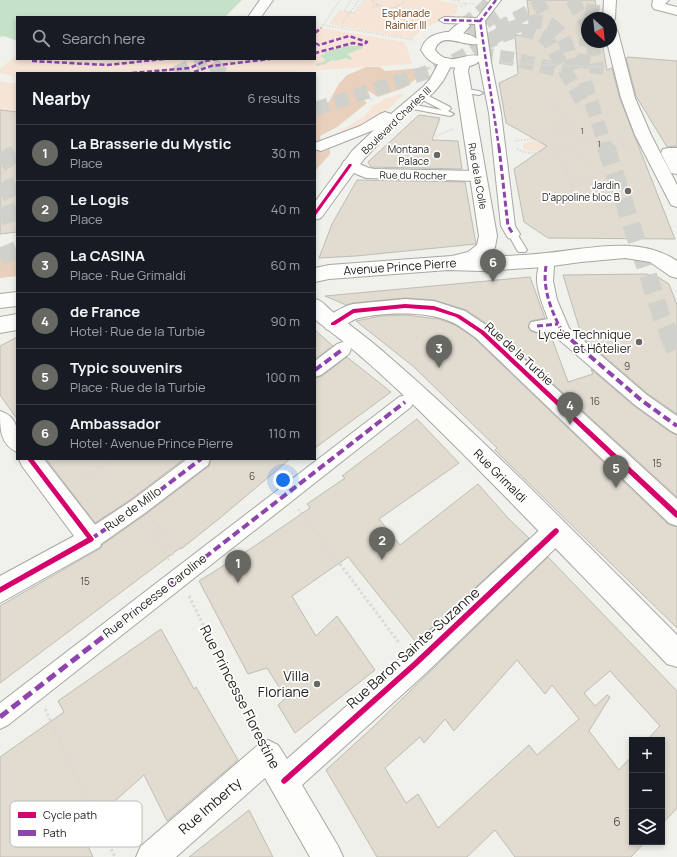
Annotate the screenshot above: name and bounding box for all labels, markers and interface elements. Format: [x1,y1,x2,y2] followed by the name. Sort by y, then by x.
[382,6,430,32] park label: Esplanade Rainier III
[581,12,617,48] north arrow
[16,16,316,60] search box
[30,27,52,49] icon: search
[62,28,145,49] text: Search here
[358,83,434,157] street label: Boulevard Charles III
[32,87,90,110] text: Nearby
[248,89,300,107] text: 6 results
[580,124,584,137] house number: 1
[70,133,231,154] text: La Brasserie du Mystic
[597,137,601,150] house number: 1
[388,142,429,168] place label: Montana Palace
[465,142,491,211] street label: Rue de la Colle
[42,144,48,162] text: 1
[271,144,300,162] text: 30 m
[432,150,442,160] marker: Montana Palace
[70,154,103,172] text: Place
[379,167,447,183] street label: Rue du Rocher
[542,178,620,204] place label: Jardin D'appoline bloc B
[623,186,633,196] marker: Jardin D'appoline bloc B
[70,189,129,210] text: Le Logis
[41,200,49,218] text: 2
[271,200,300,218] text: 40 m
[70,210,103,228] text: Place
[70,245,145,266] text: La CASINA
[480,249,506,282] pin: 6
[343,254,457,279] street label: Avenue Prince Pierre
[41,256,49,274] text: 3
[270,256,300,274] text: 60 m
[70,266,186,284] text: Place · Rue Grimaldi
[70,301,140,322] text: de France
[41,312,49,330] text: 4
[270,312,300,330] text: 90 m
[481,318,558,389] street label: Rue de la Turbie
[70,322,205,340] text: Hotel · Rue de la Turbie
[538,326,632,357] place label: Lycée Technique et Hôtelier
[426,335,452,368] pin: 3
[634,337,644,347] marker: Lycée Technique et Hôtelier
[70,357,183,378] text: Typic souvenirs
[624,359,630,373] house number: 9
[41,368,49,386] text: 5
[265,368,300,386] text: 100 m
[70,378,206,396] text: Place · Rue de la Turbie
[557,392,583,425] pin: 4
[590,394,600,408] house number: 16
[70,413,161,434] text: Ambassador
[41,424,49,442] text: 6
[268,424,300,442] text: 110 m
[70,434,233,452] text: Hotel · Avenue Prince Pierre
[470,445,531,506] street label: Rue Grimaldi
[603,455,629,488] pin: 5
[652,456,662,470] house number: 15
[249,469,255,483] house number: 6
[273,470,293,490] your location
[101,482,164,535] street label: Rue de Millo
[369,527,395,560] pin: 2
[99,550,210,641] street label: Rue Princesse Caroline
[225,550,251,583] pin: 1
[80,574,90,588] house number: 15
[342,583,483,712] street label: Rue Baron Sainte-Suzanne
[196,622,285,772] street label: Rue Princesse Florestine
[258,666,309,701] place label: Villa Floriane
[312,679,322,689] marker: Villa Floriane
[629,737,665,845] map controls
[629,737,665,773] button: +
[174,773,246,838] street label: Rue Imberty
[629,773,665,809] button: −
[10,801,142,847] legend
[43,807,97,822] text: Cycle path
[629,809,665,845] button: layers
[613,813,621,830] house number: 6
[43,825,66,840] text: Path

